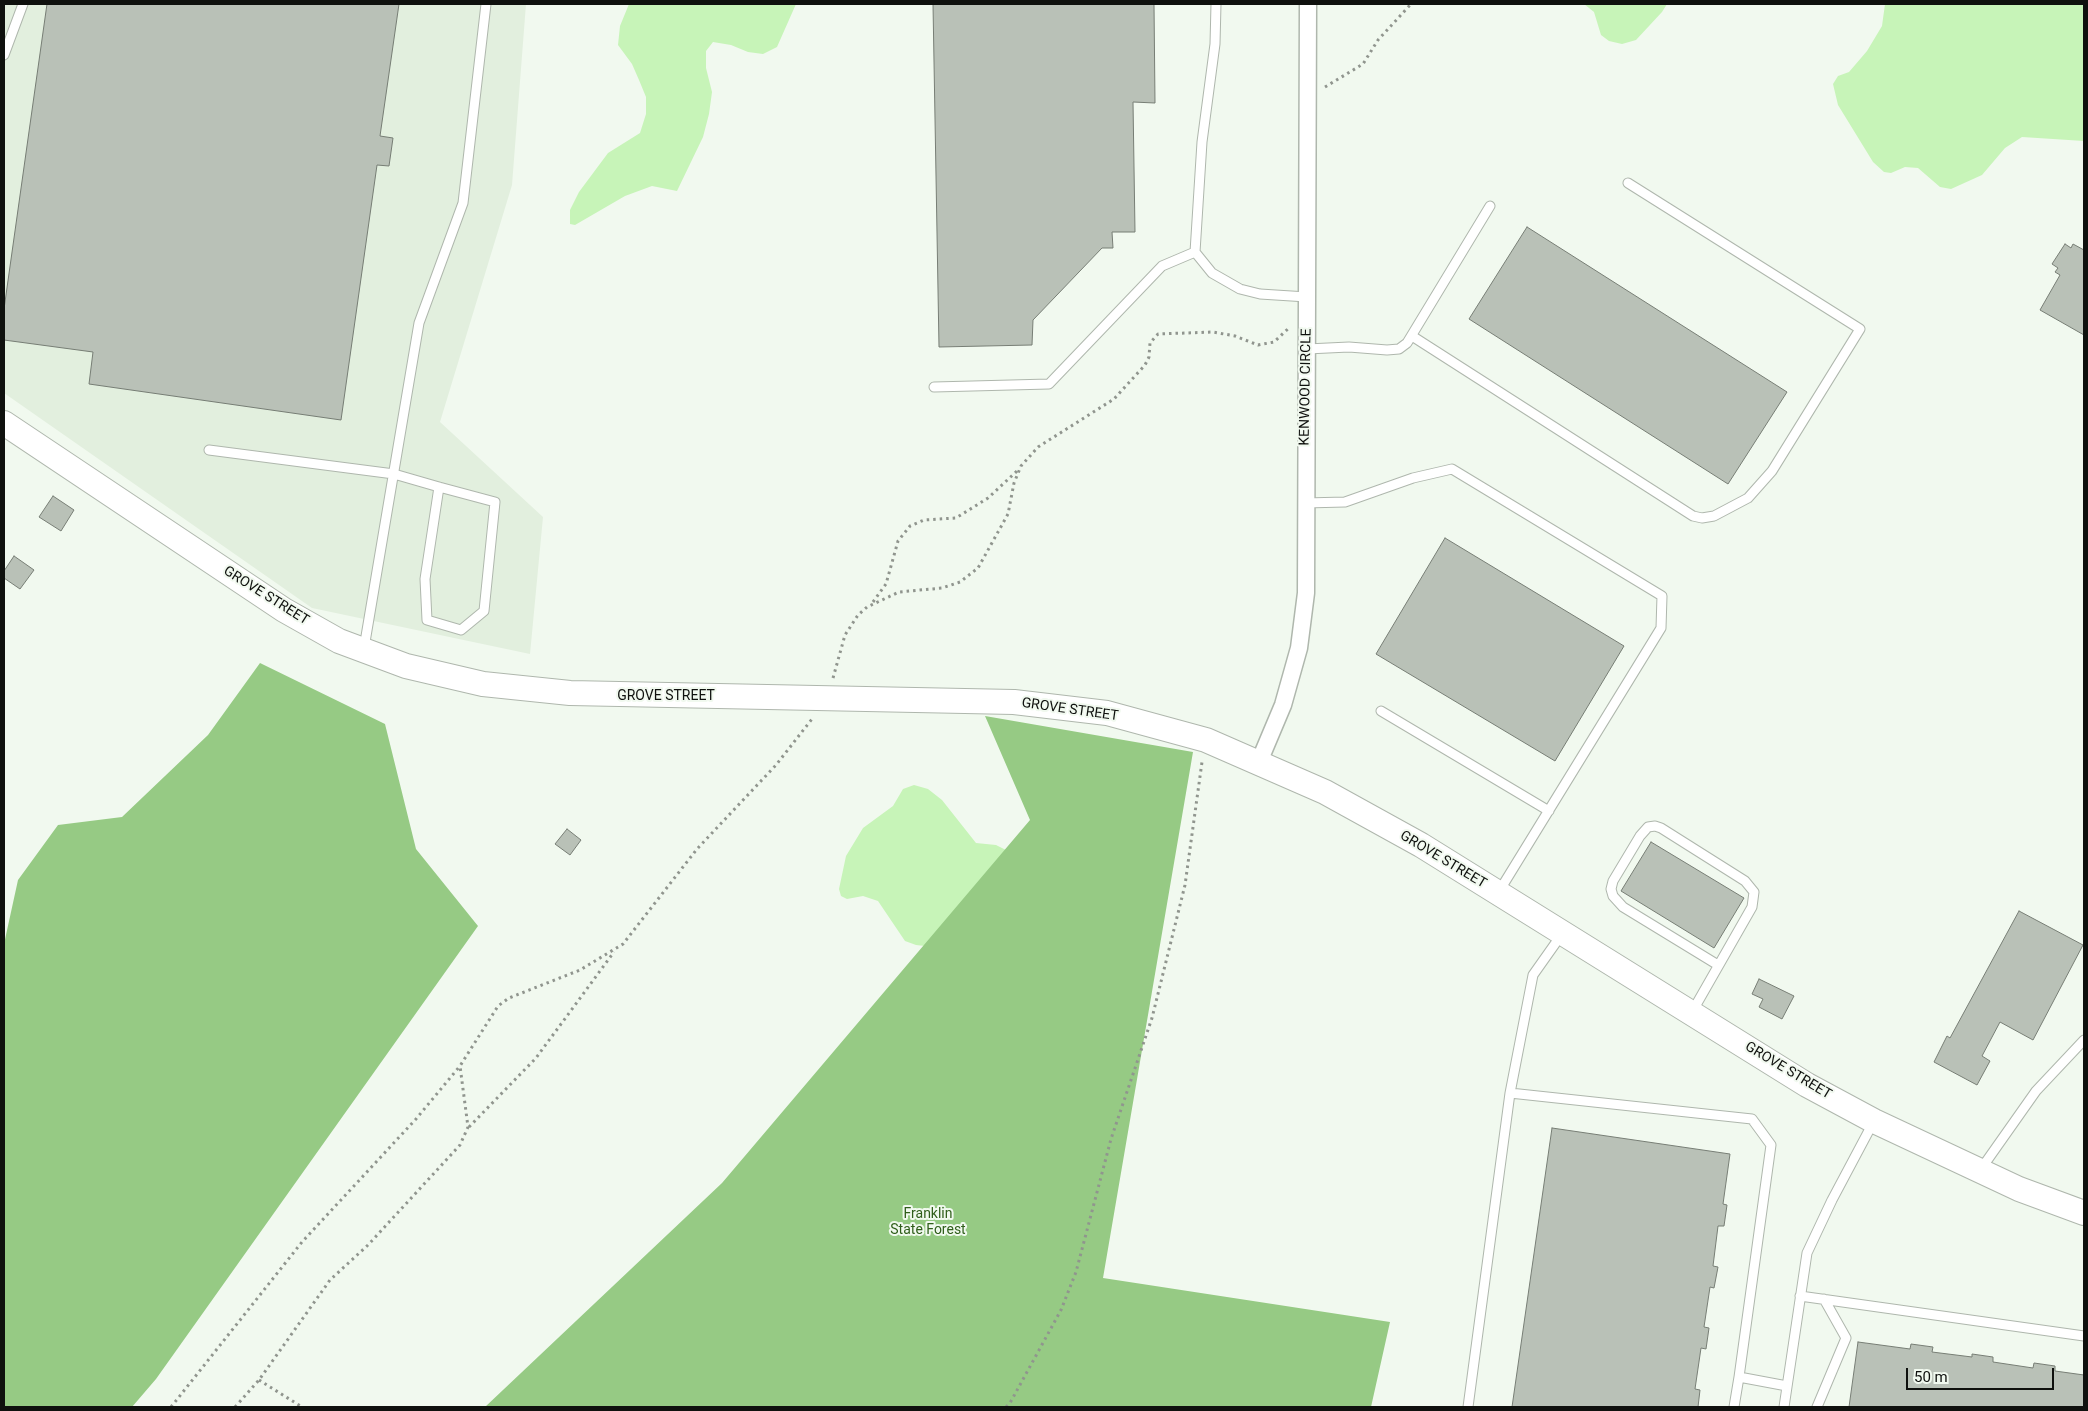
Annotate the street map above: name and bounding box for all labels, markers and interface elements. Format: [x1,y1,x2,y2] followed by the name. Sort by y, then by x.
[1297,328,1315,446] street label: KENWOOD CIRCLE
[220,563,312,629] street label: GROVE STREET
[617,688,715,704] street label: GROVE STREET
[1020,695,1120,725] street label: GROVE STREET
[1397,828,1489,892] street label: GROVE STREET
[1742,1039,1834,1103] street label: GROVE STREET
[890,1206,966,1238] park label: Franklin State Forest
[1908,1358,2056,1390] scale bar
[1914,1368,1948,1386] text: 50 m

